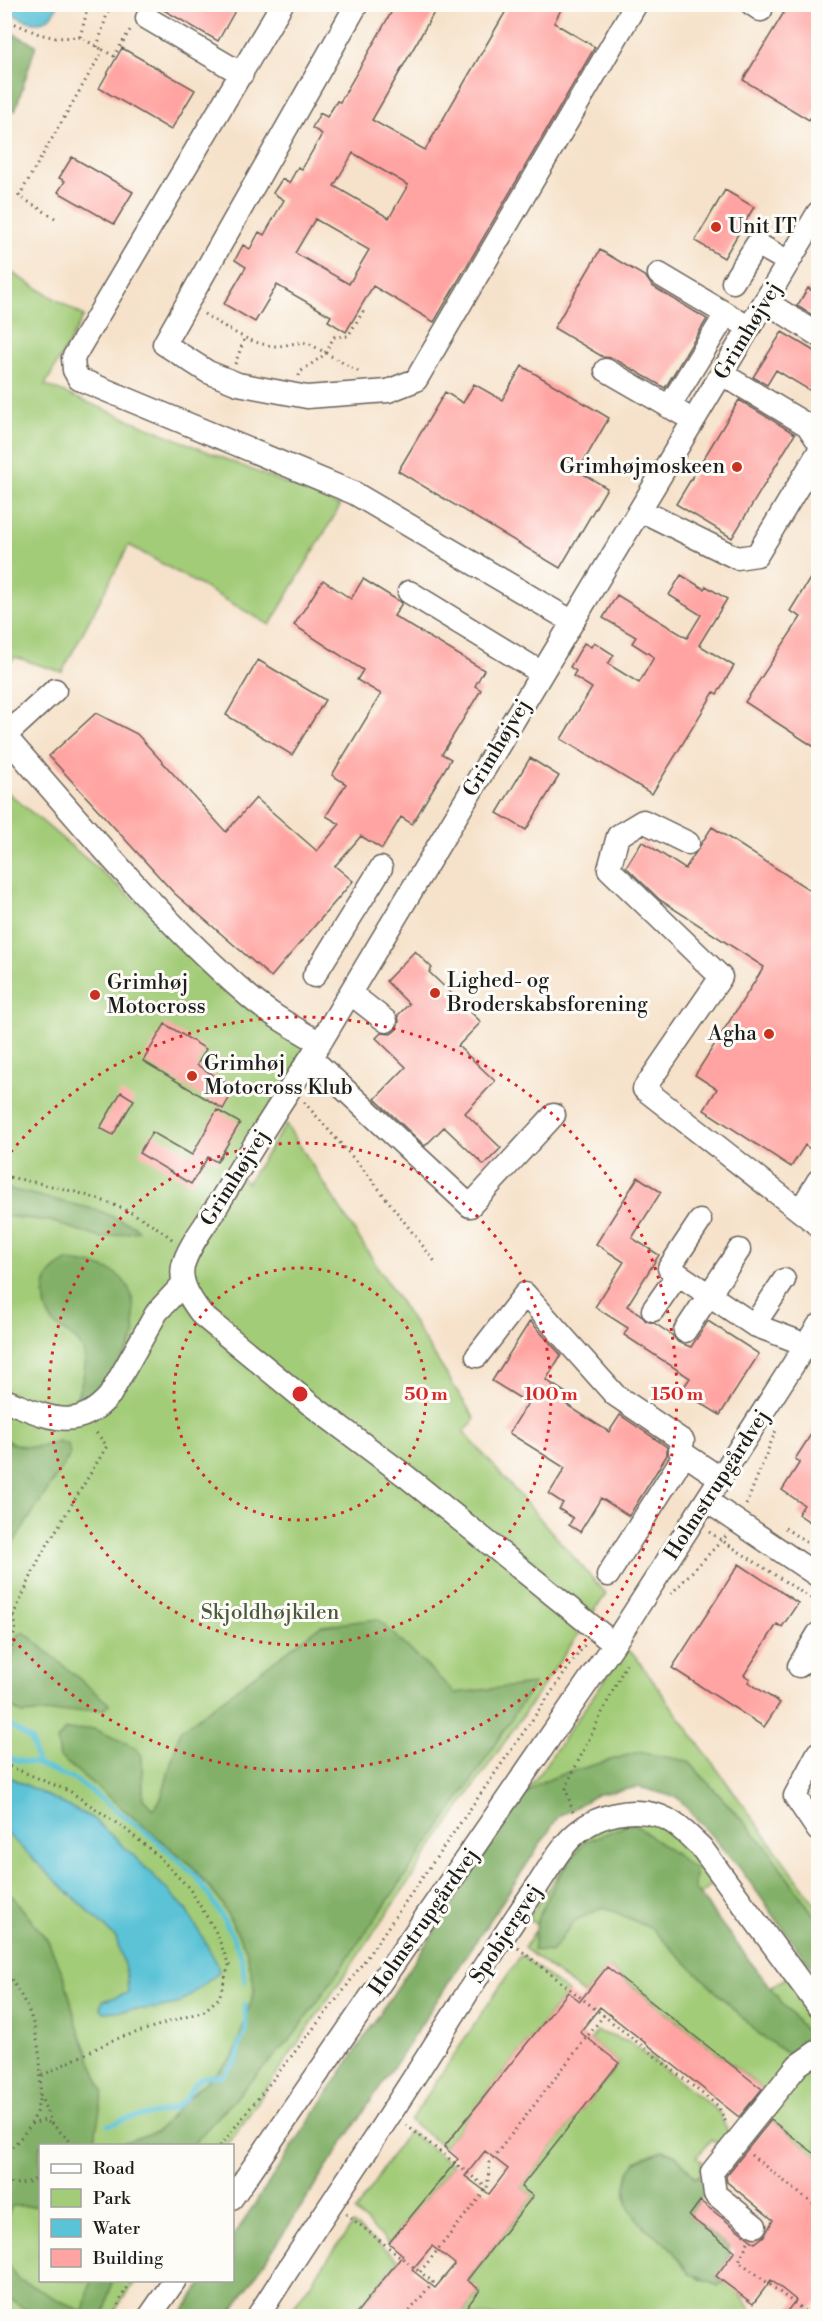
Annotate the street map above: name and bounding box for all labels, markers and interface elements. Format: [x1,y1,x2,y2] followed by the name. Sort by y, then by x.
[728,214,797,240] place label: Unit IT
[709,220,723,234] marker: Unit IT
[709,278,787,384] street label: Grimhøjvej
[560,454,725,480] place label: Grimhøjmoskeen
[730,460,744,474] marker: Grimhøjmoskeen
[458,695,536,801] street label: Grimhøjvej
[446,968,648,1018] place label: Lighed- og Broderskabsforening
[107,970,206,1020] place label: Grimhøj Motocross
[428,986,442,1000] marker: Lighed- og Broderskabsforening
[88,988,102,1002] marker: Grimhøj Motocross
[707,1021,757,1047] place label: Agha
[762,1027,776,1041] marker: Agha
[204,1051,353,1101] place label: Grimhøj Motocross Klub
[185,1069,199,1083] marker: Grimhøj Motocross Klub
[195,1125,275,1231] street label: Grimhøjvej
[404,1383,448,1406] text: 50 m
[524,1383,578,1406] text: 100 m
[651,1383,704,1406] text: 150 m
[290,1384,310,1404] centre of rings
[659,1405,775,1565] street label: Holmstrupgårdvej
[201,1600,340,1626] park label: Skjoldhøjkilen
[363,1843,485,2001] street label: Holmstrupgårdvej
[464,1880,548,1988] street label: Spobjergvej
[39,2144,234,2282] legend
[93,2157,136,2180] text: Road
[93,2187,132,2210] text: Park
[92,2217,141,2240] text: Water
[92,2247,164,2270] text: Building

